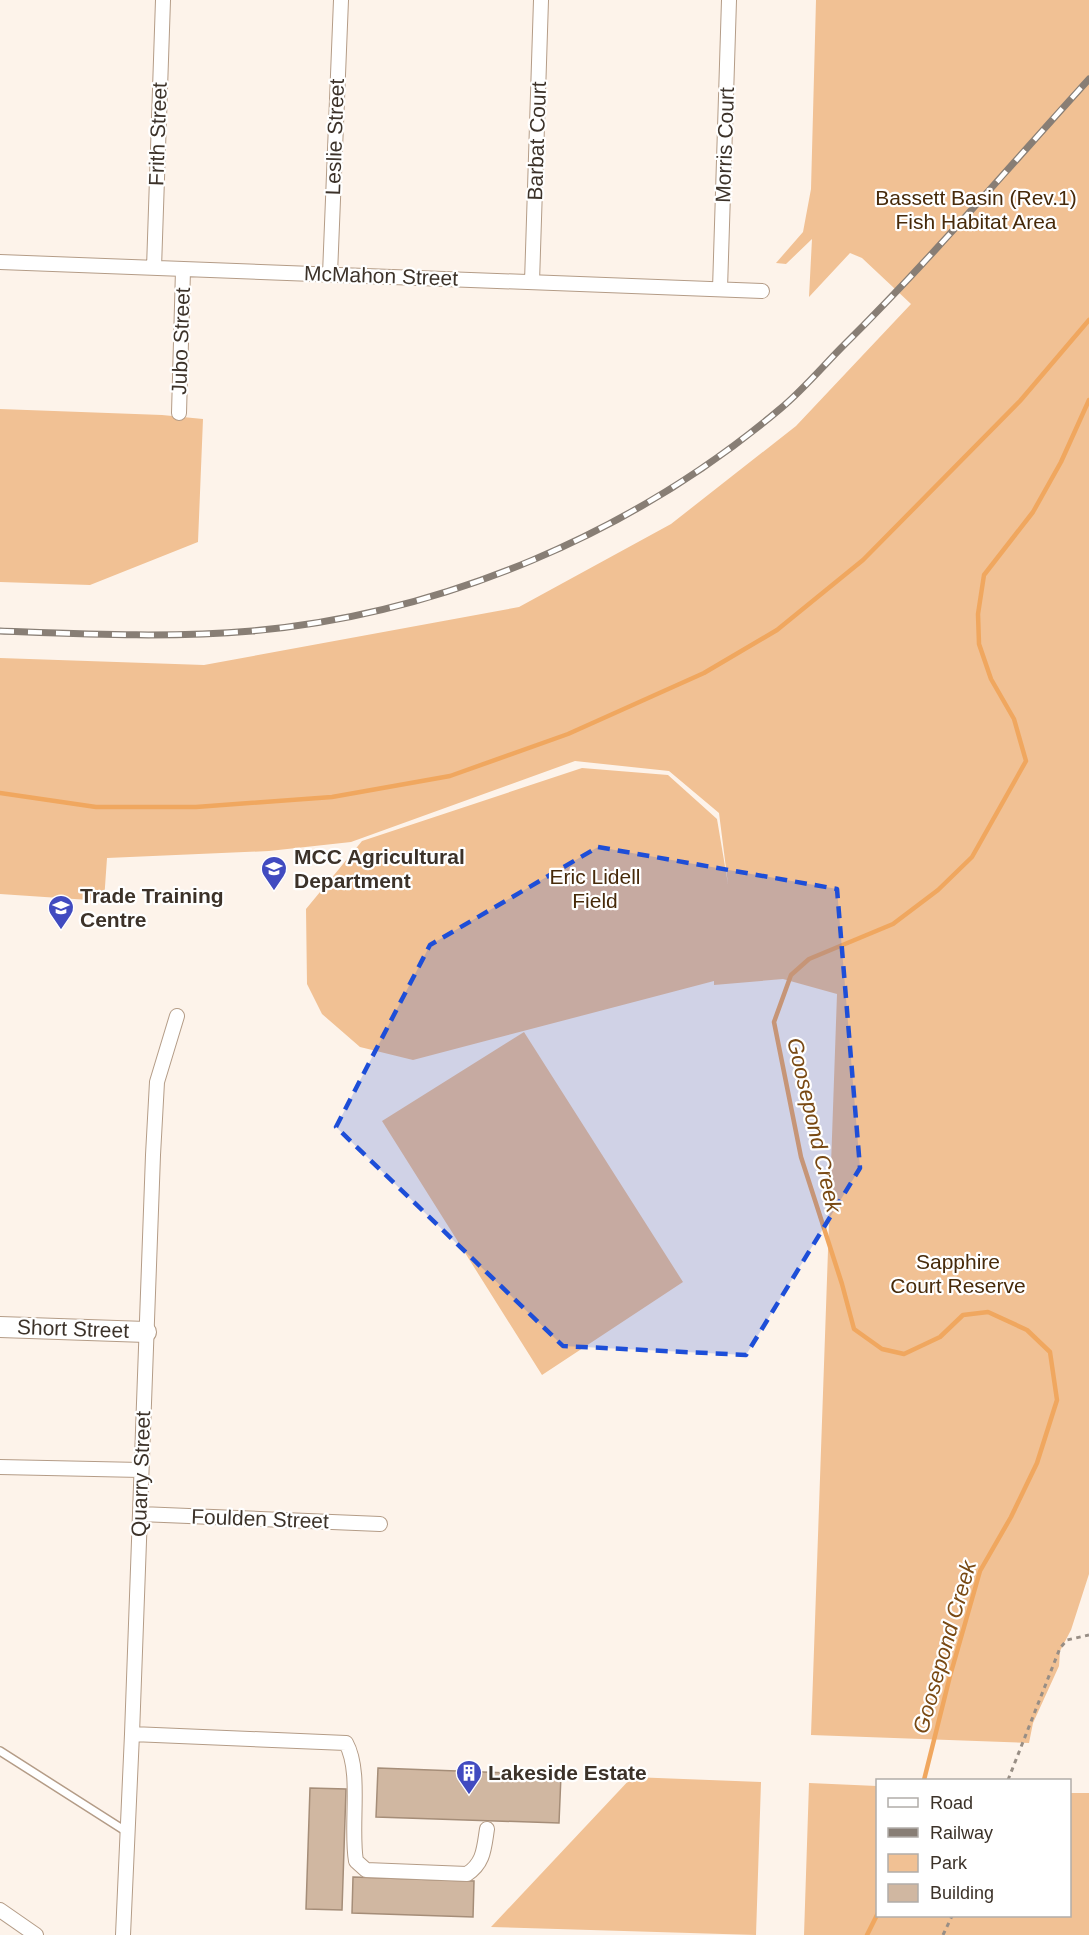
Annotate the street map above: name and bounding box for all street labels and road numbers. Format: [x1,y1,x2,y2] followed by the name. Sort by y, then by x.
[321,78,348,196] street label: Leslie Street
[523,81,550,201] street label: Barbat Court
[144,82,171,186] street label: Frith Street
[711,87,738,203] street label: Morris Court
[304,261,459,290] street label: McMahon Street
[167,287,194,395] street label: Jubo Street
[17,1315,130,1342] street label: Short Street
[127,1410,154,1537] street label: Quarry Street
[191,1505,329,1532] street label: Foulden Street

